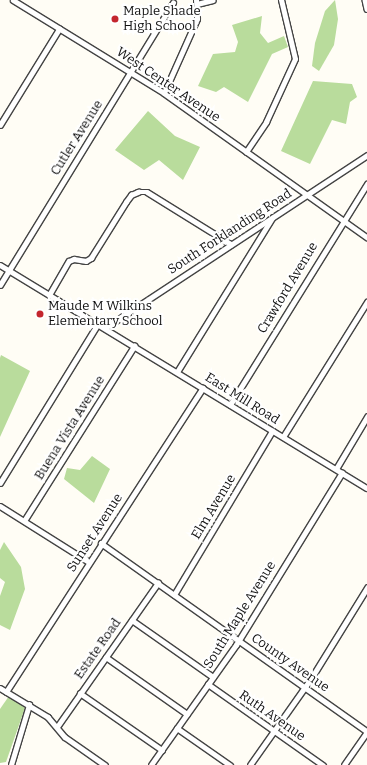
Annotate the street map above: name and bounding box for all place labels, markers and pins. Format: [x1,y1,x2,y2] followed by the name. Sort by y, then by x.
[123,4,200,35] place label: Maple Shade High School
[110,14,120,24] marker: Maple Shade High School
[48,299,163,330] place label: Maude M Wilkins Elementary School
[35,309,45,319] marker: Maude M Wilkins Elementary School

